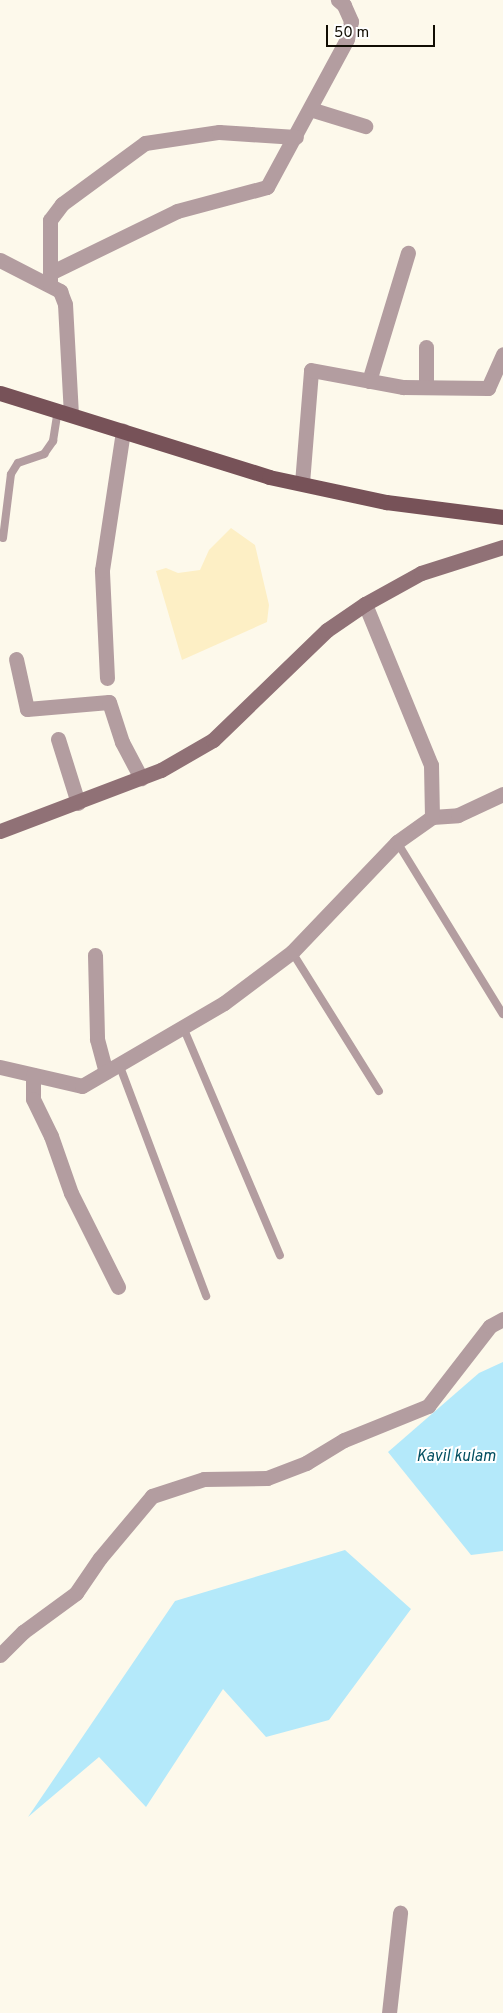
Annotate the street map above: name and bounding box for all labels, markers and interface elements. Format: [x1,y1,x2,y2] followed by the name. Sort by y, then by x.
[328,15,437,47] scale bar
[334,24,369,43] text: 50 m
[416,1447,496,1467] water label: Kavil kulam

